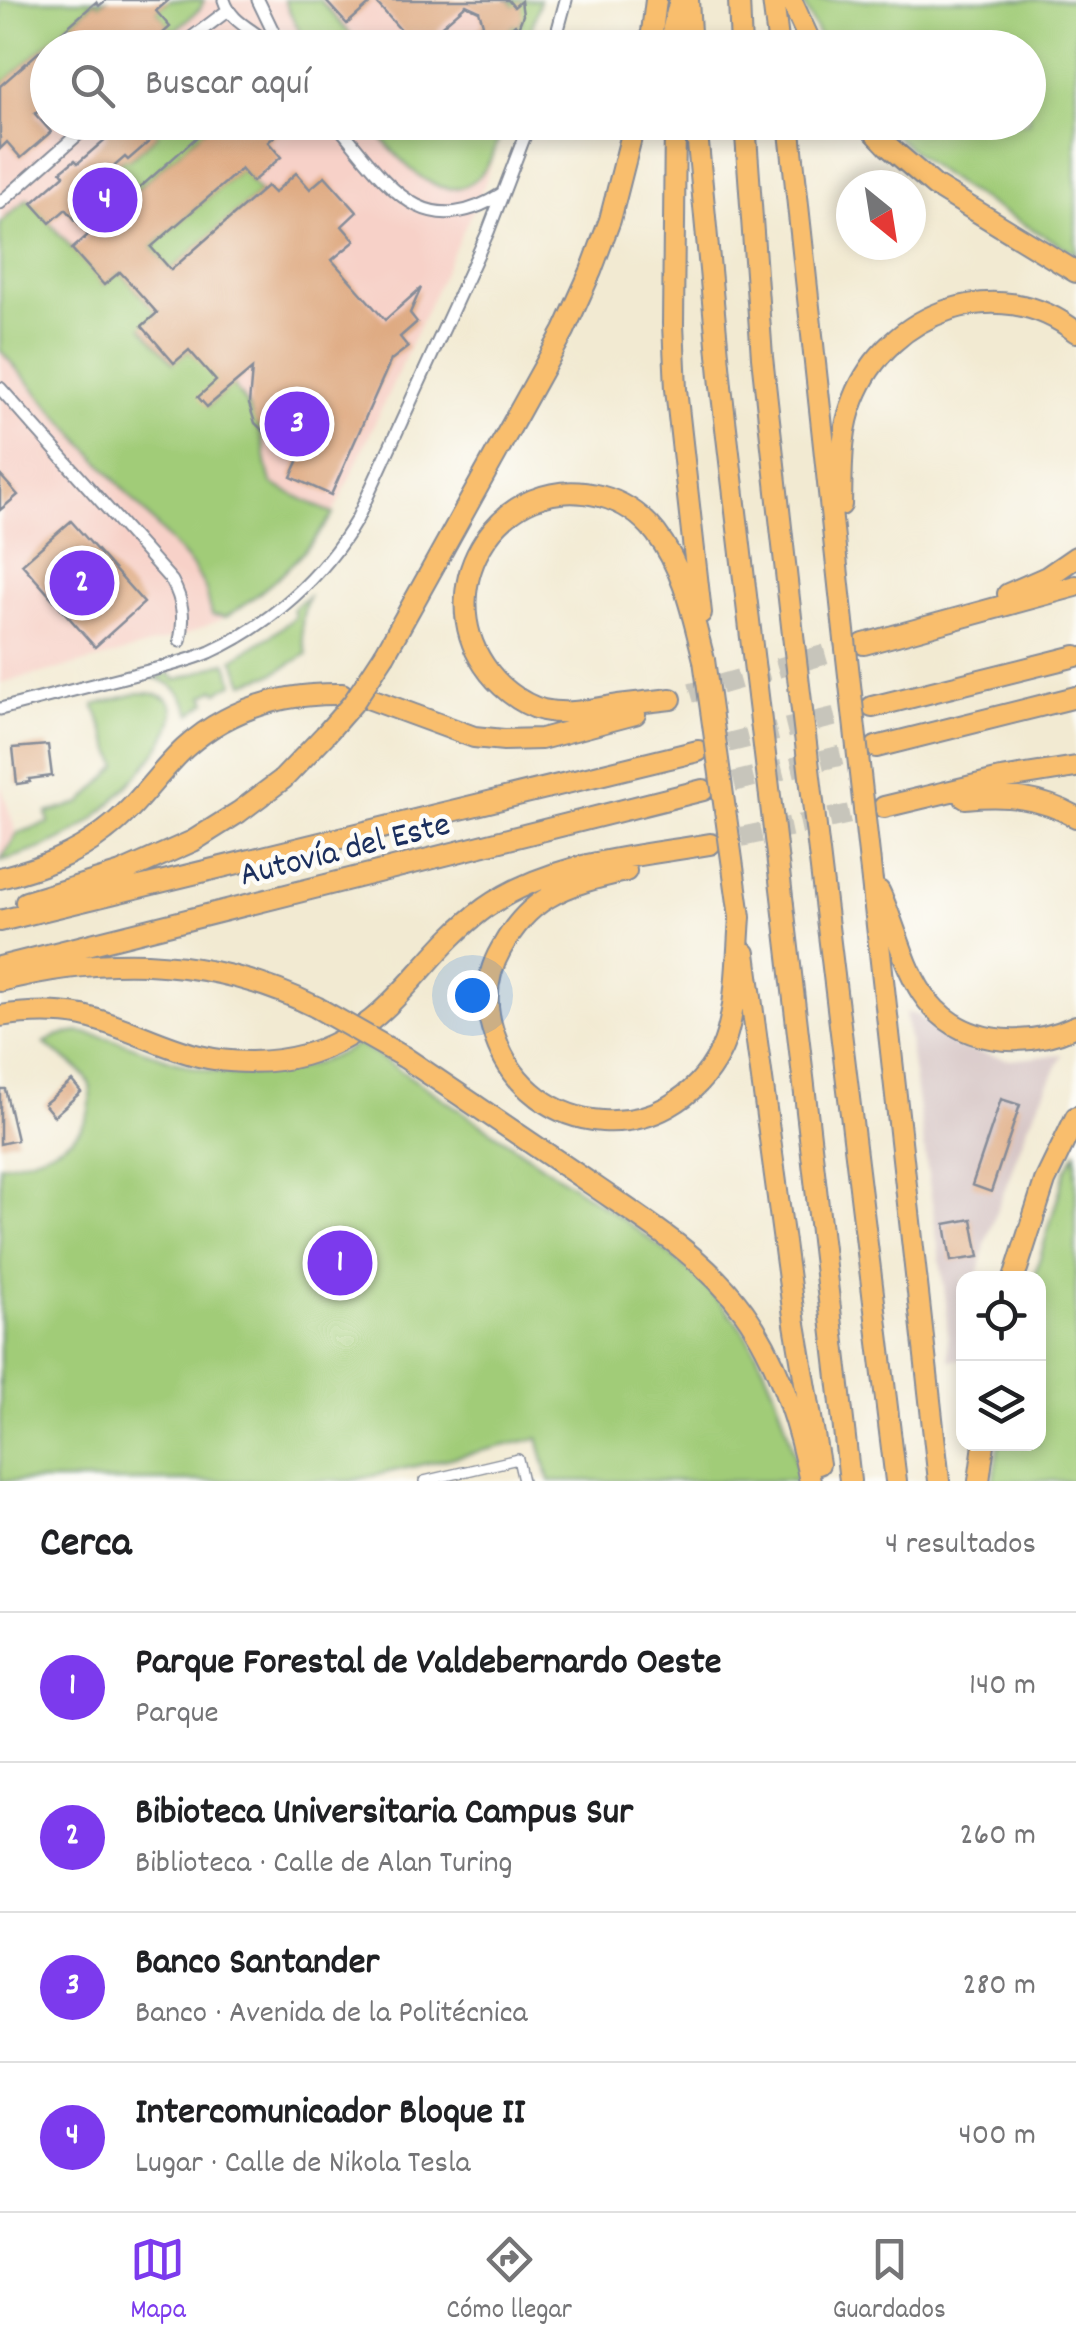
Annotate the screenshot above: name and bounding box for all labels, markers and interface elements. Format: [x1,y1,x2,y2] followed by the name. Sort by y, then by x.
[30,30,1046,140] search box
[65,58,120,113] icon: search
[145,58,309,113] text: Buscar aquí
[72,162,138,238] pin: 4
[836,170,926,260] north arrow
[264,386,330,462] pin: 3
[49,546,114,620] pin: 2
[235,802,456,902] street label: Autovía del Este
[447,970,498,1021] your location
[308,1226,372,1300] pin: 1
[956,1271,1046,1451] map controls
[956,1271,1046,1361] button: locate
[956,1361,1046,1451] button: layers
[40,1516,131,1576] text: Cerca
[885,1523,1036,1569] text: 4 resultados
[135,1637,722,1692] text: Parque Forestal de Valdebernardo Oeste
[69,1664,76,1710] text: 1
[969,1664,1036,1710] text: 140 m
[135,1692,219,1738] text: Parque
[135,1787,633,1842] text: Bibioteca Universitaria Campus Sur
[66,1814,79,1860] text: 2
[960,1814,1036,1860] text: 260 m
[135,1842,513,1888] text: Biblioteca · Calle de Alan Turing
[135,1937,379,1992] text: Banco Santander
[65,1964,80,2010] text: 3
[962,1964,1036,2010] text: 280 m
[135,1992,528,2038] text: Banco · Avenida de la Politécnica
[135,2087,525,2142] text: Intercomunicador Bloque II
[66,2114,79,2160] text: 4
[959,2114,1036,2160] text: 400 m
[135,2142,471,2188] text: Lugar · Calle de Nikola Tesla
[130,2232,186,2332] tab: Mapa
[446,2232,572,2332] tab: Cómo llegar
[832,2232,946,2332] tab: Guardados

